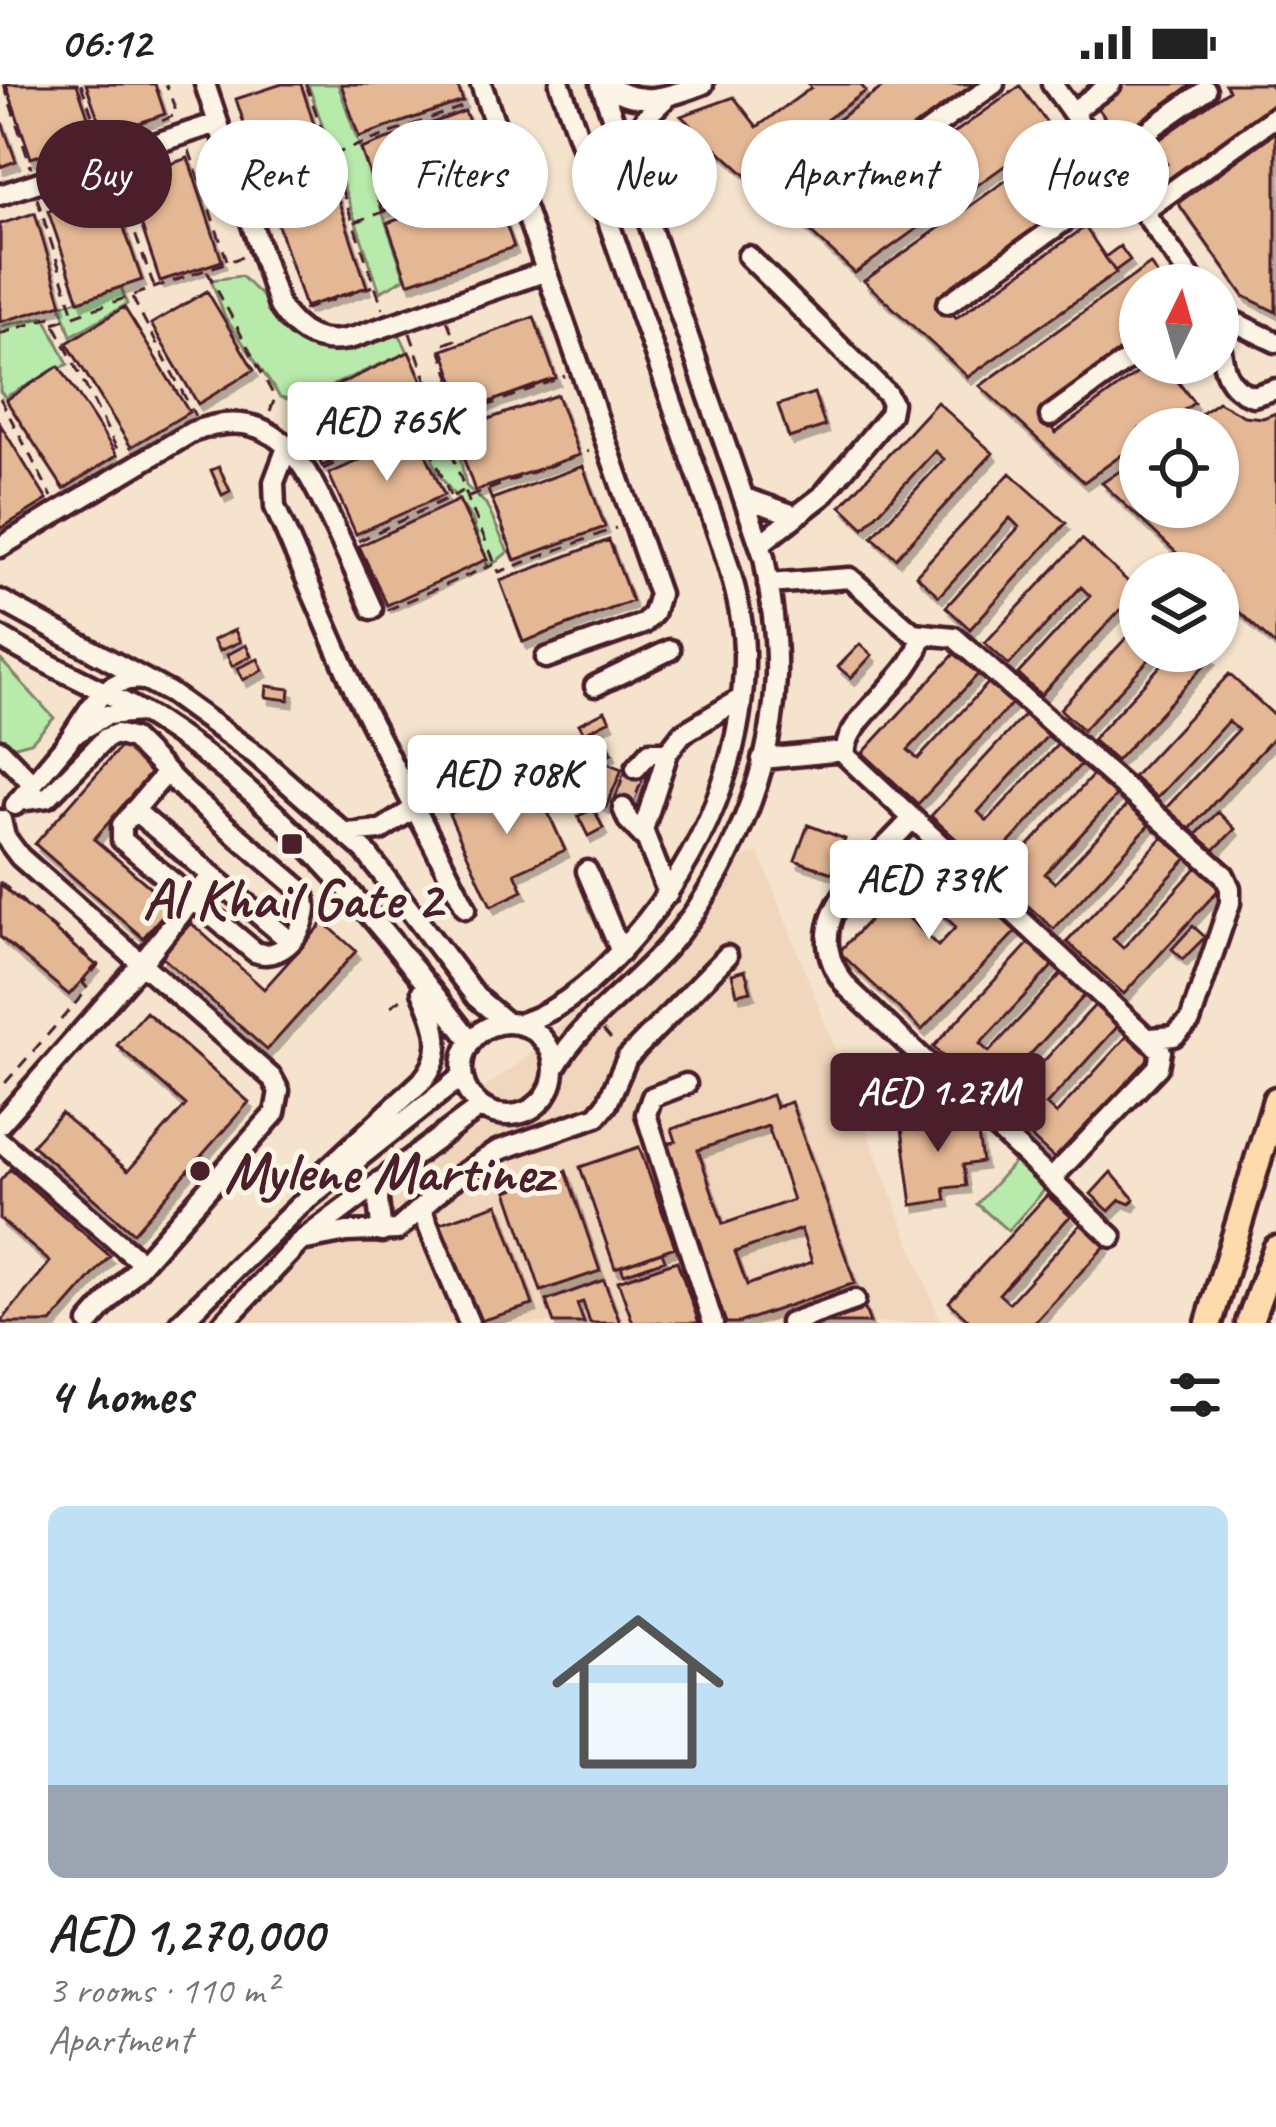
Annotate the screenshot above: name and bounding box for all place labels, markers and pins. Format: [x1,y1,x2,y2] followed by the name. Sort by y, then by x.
[263,382,511,484] pin: AED 765K
[383,735,631,837] pin: AED 708K
[279,831,305,857] marker: Al Khail Gate 2
[805,840,1053,942] pin: AED 739K
[142,863,447,935] place label: Al Khail Gate 2
[801,1053,1075,1155] pin: AED 1.27M
[224,1136,558,1208] place label: Mylene Martinez
[187,1158,213,1184] marker: Mylene Martinez

